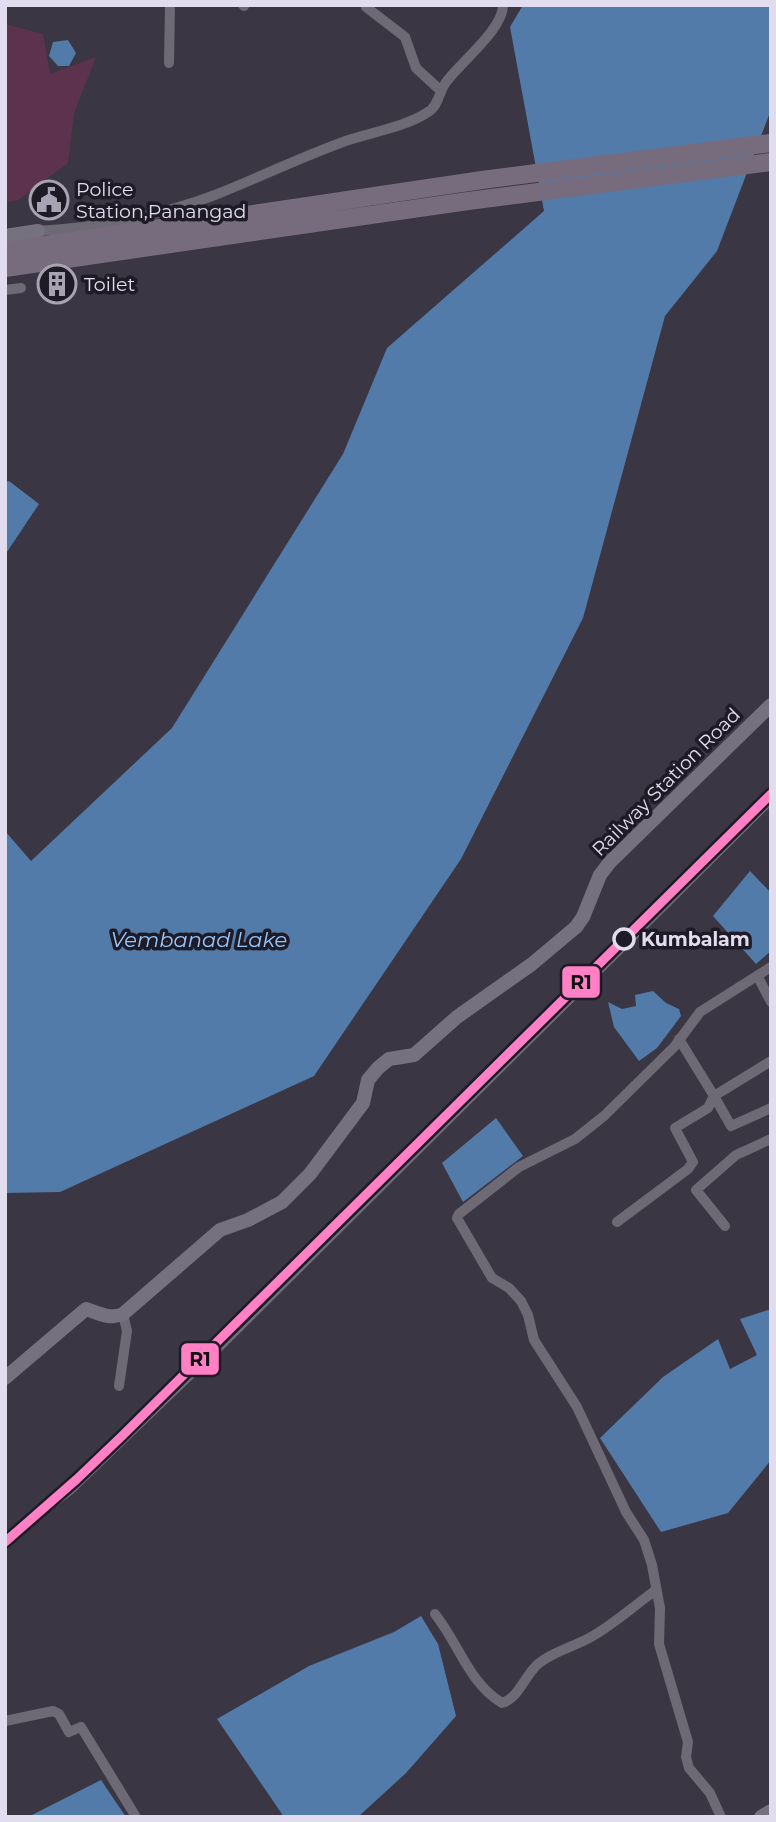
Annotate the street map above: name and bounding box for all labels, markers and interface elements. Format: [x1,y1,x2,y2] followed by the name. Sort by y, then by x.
[76,178,246,223] place label: Police Station,Panangad
[28,179,70,221] public building icon: Police Station,Panangad
[36,263,78,305] building icon: Toilet
[84,273,135,296] place label: Toilet
[587,703,745,861] street label: Railway Station Road
[111,927,287,952] water label: Vembanad Lake
[613,928,635,950] marker: Kumbalam
[641,928,750,951] place label: Kumbalam
[561,965,601,999] line badge: R1
[570,971,592,994] text: R1
[180,1342,220,1376] line badge: R1
[189,1348,211,1371] text: R1

